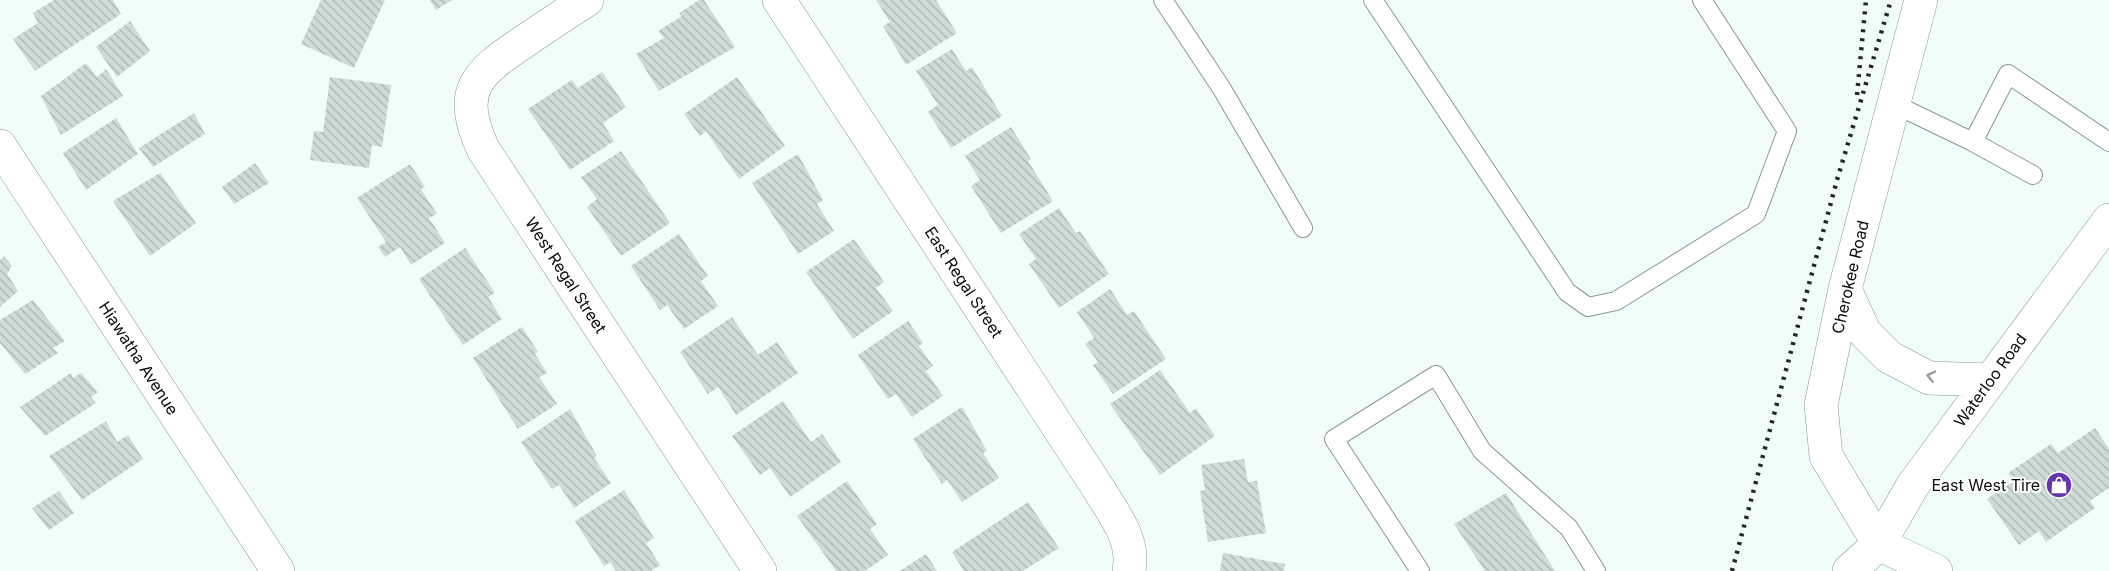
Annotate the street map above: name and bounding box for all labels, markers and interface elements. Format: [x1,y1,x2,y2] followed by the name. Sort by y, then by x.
[521,213,611,337] street label: West Regal Street
[1827,218,1873,336] street label: Cherokee Road
[921,223,1007,341] street label: East Regal Street
[95,298,183,418] street label: Hiawatha Avenue
[1949,329,2031,431] street label: Waterloo Road
[1926,370,1936,383] one-way arrow
[2044,470,2074,500] shop icon: East West Tire
[1931,475,2040,495] place label: East West Tire

